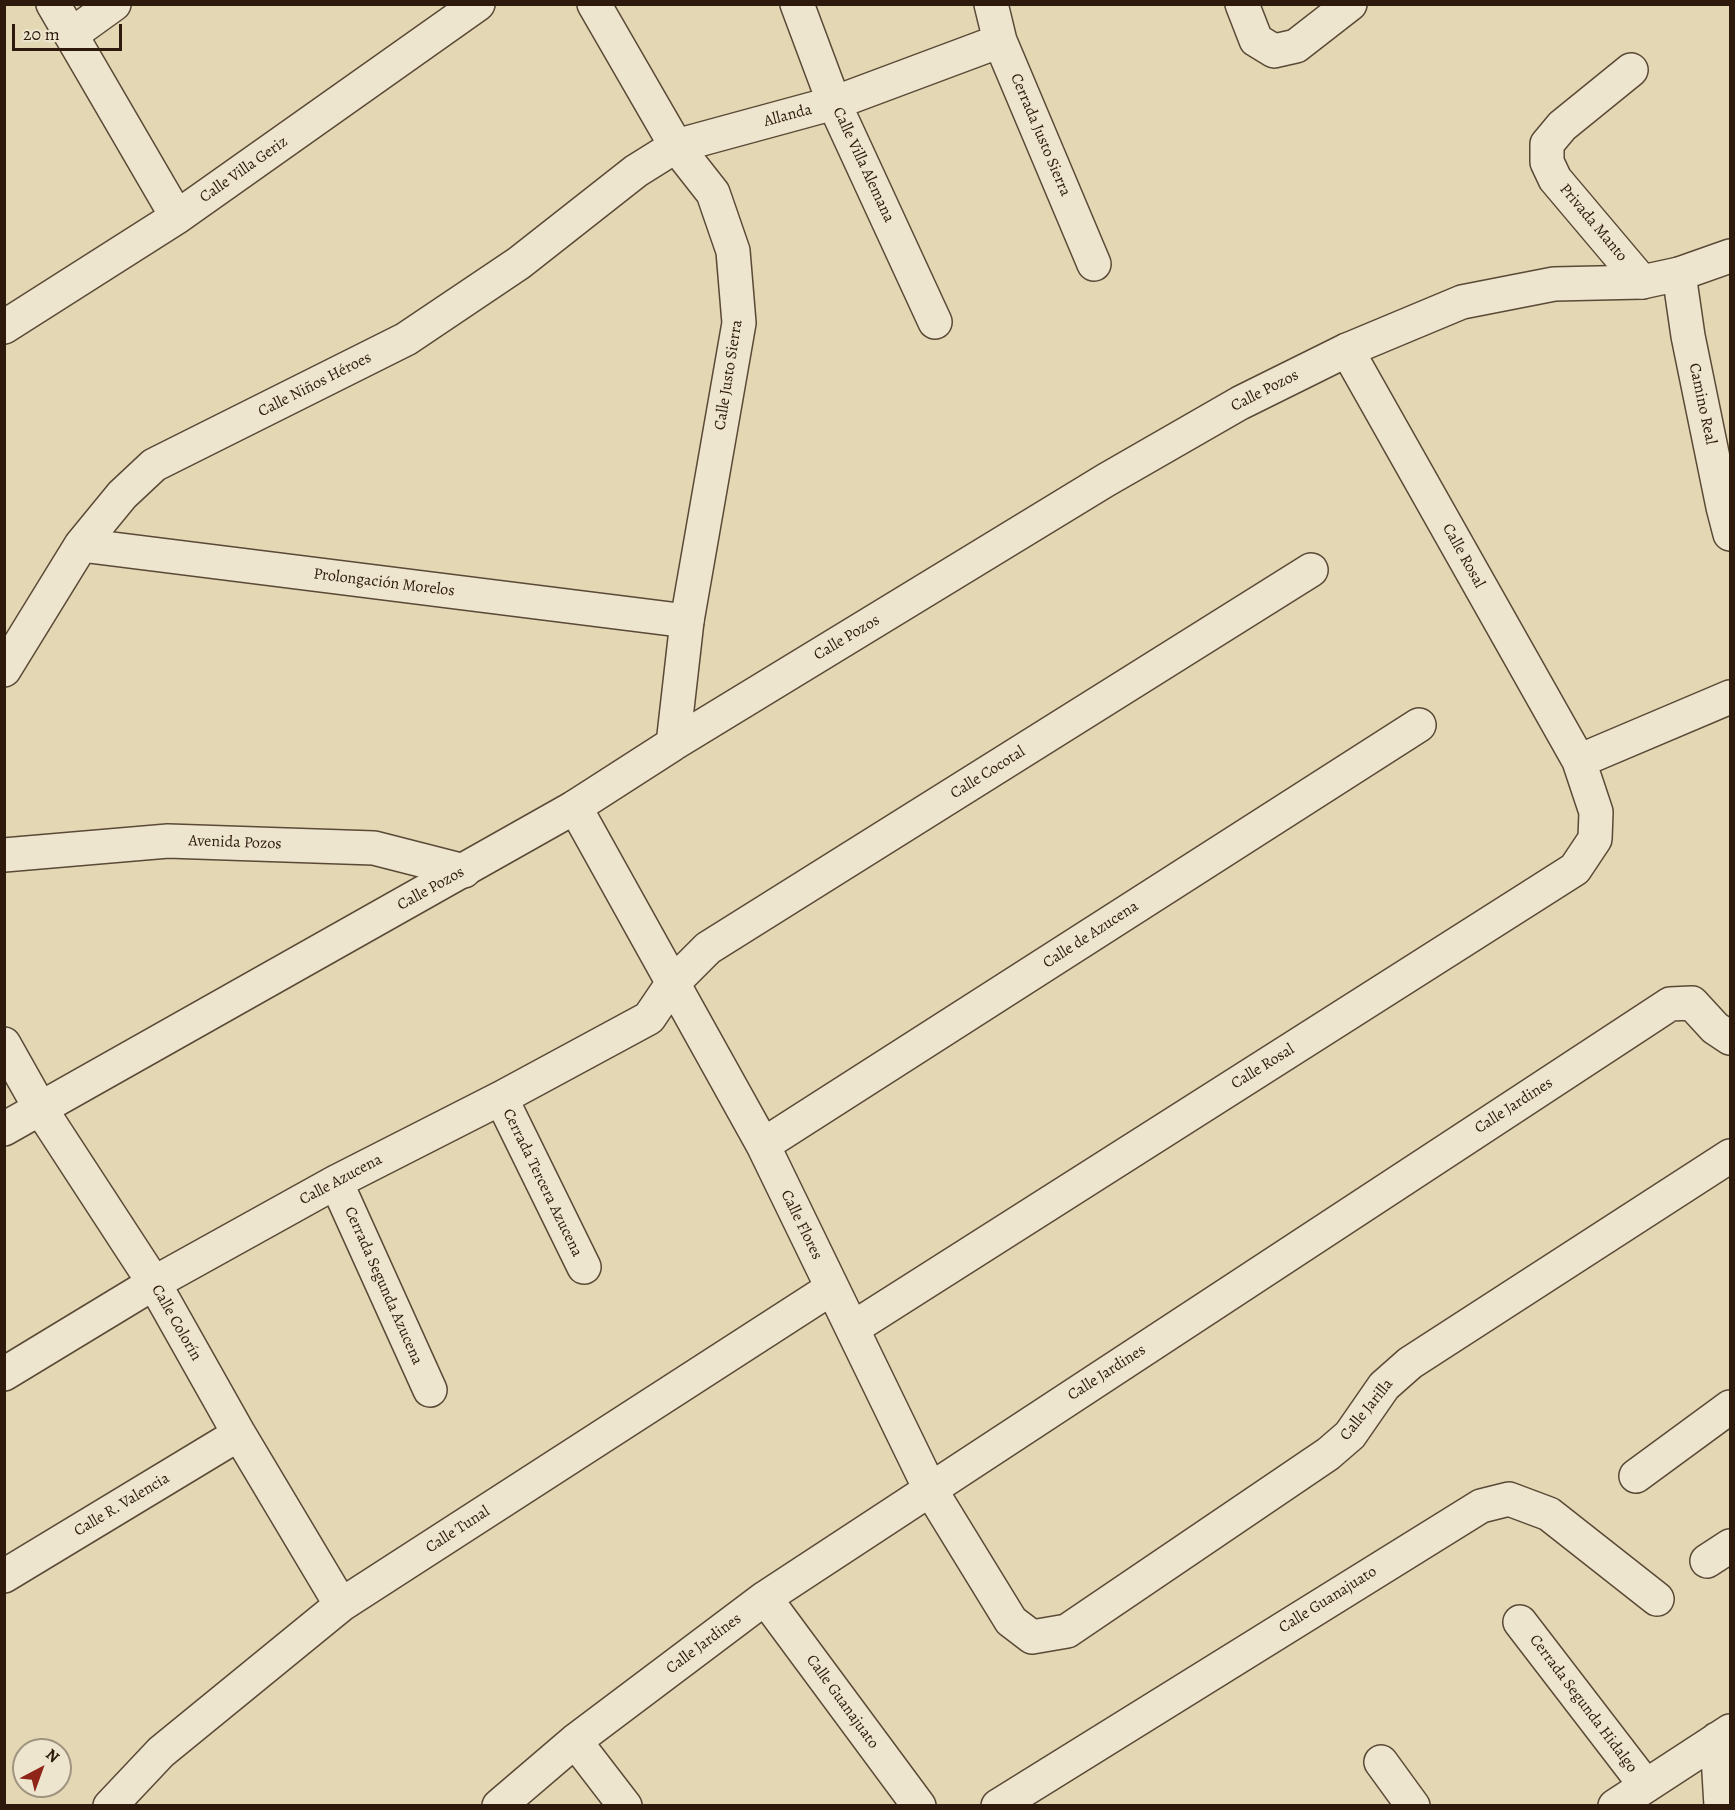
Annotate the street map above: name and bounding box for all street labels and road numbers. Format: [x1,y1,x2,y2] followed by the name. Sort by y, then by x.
[1005,71,1075,199] street label: Cerrada Justo Sierra
[762,100,814,132] street label: Allanda
[828,104,898,226] street label: Calle Villa Alemana
[196,133,292,207] street label: Calle Villa Geriz
[1555,180,1631,266] street label: Privada Manto
[711,318,747,432] street label: Calle Justo Sierra
[255,348,375,422] street label: Calle Niños Héroes
[1684,361,1720,447] street label: Camino Real
[1228,366,1302,416] street label: Calle Pozos
[1437,520,1489,592] street label: Calle Rosal
[312,565,456,601] street label: Prolongación Morelos
[811,611,883,665] street label: Calle Pozos
[947,742,1029,804] street label: Calle Cocotal
[188,832,282,854] street label: Avenida Pozos
[394,863,468,915] street label: Calle Pozos
[1040,897,1142,973] street label: Calle de Azucena
[1228,1040,1298,1094] street label: Calle Rosal
[1471,1074,1557,1138] street label: Calle Jardines
[498,1106,586,1260] street label: Cerrada Tercera Azucena
[296,1150,386,1210] street label: Calle Azucena
[776,1187,826,1263] street label: Calle Flores
[340,1204,426,1368] street label: Cerrada Segunda Azucena
[147,1282,205,1364] street label: Calle Colorín
[1064,1341,1150,1405] street label: Calle Jardines
[1336,1375,1398,1445] street label: Calle Jarilla
[71,1469,173,1541] street label: Calle R. Valencia
[422,1502,494,1558] street label: Calle Tunal
[1276,1562,1380,1638] street label: Calle Guanajuato
[663,1609,745,1679] street label: Calle Jardines
[1525,1631,1641,1777] street label: Cerrada Segunda Hidalgo
[801,1651,883,1753] street label: Calle Guanajuato

